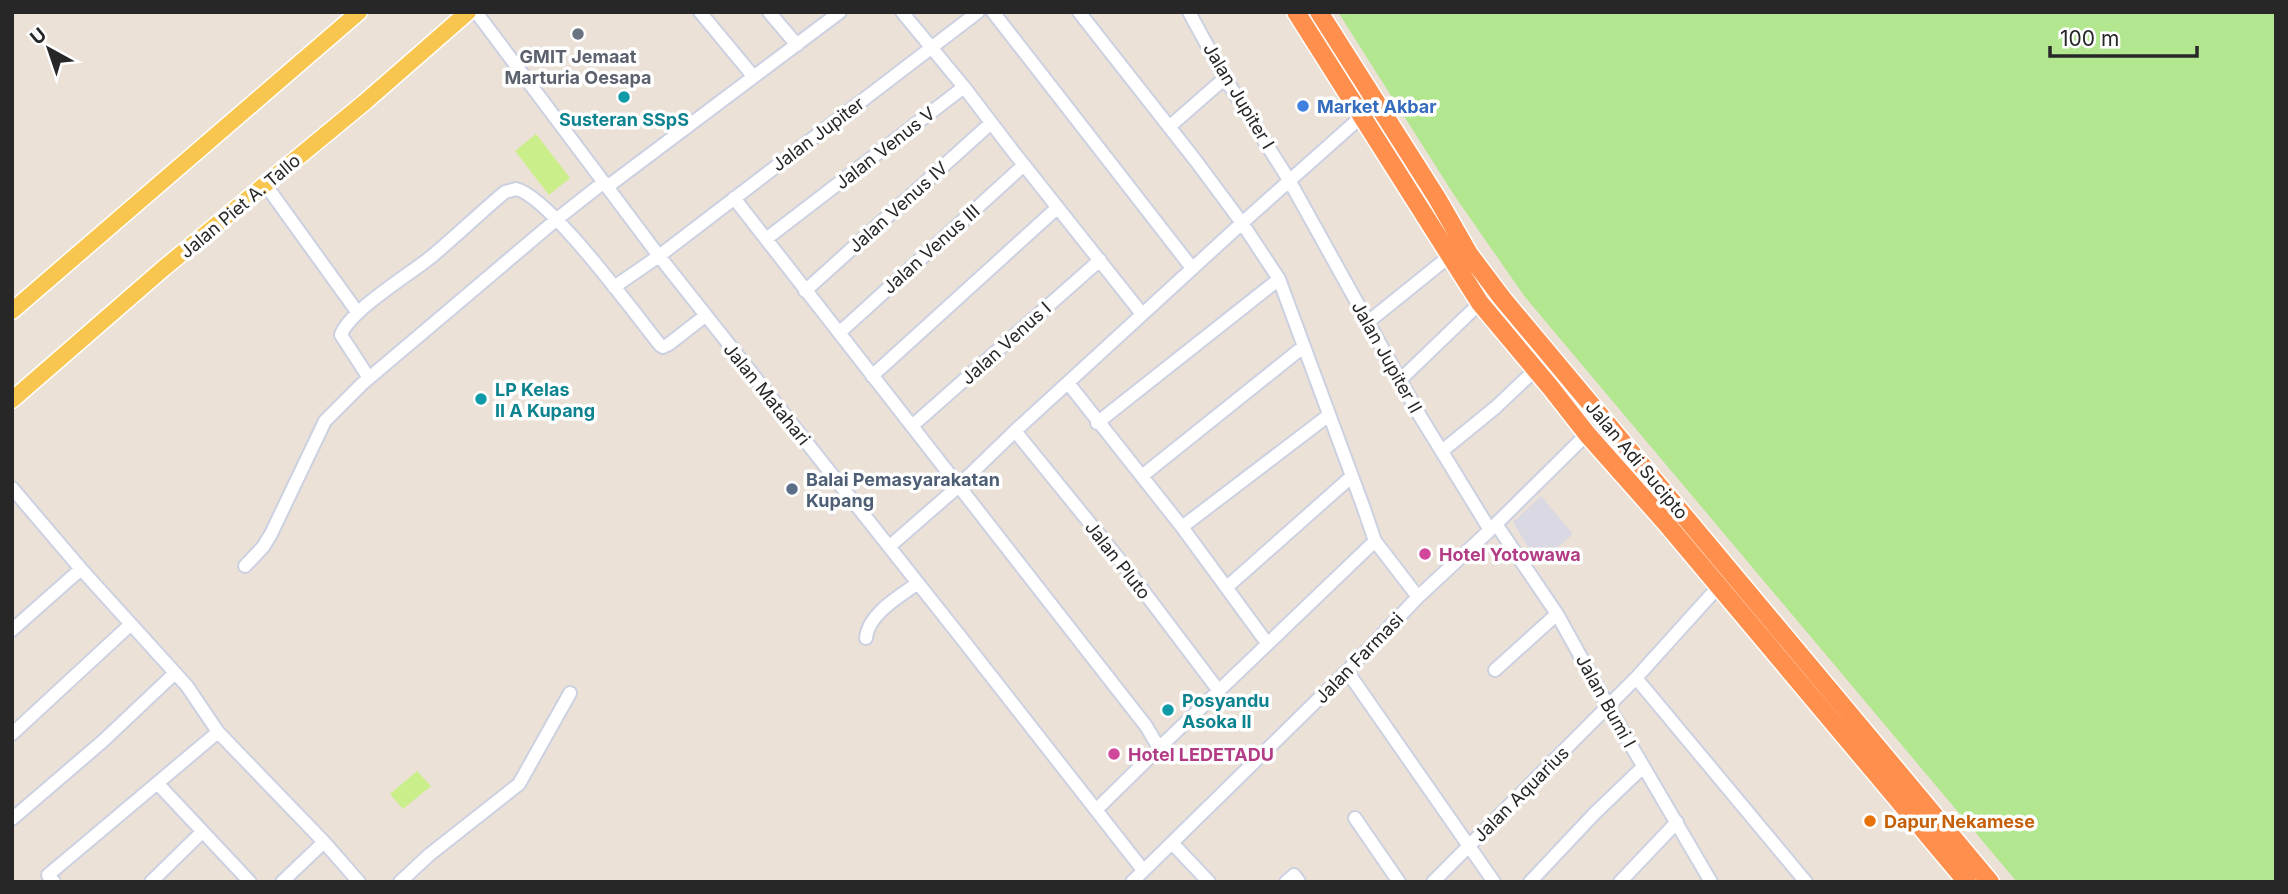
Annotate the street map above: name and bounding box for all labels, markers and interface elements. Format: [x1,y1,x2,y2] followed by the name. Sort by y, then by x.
[14,14,84,84] north arrow
[2050,14,2197,58] scale bar
[26,23,51,50] text: U
[570,26,586,42] marker: GMIT Jemaat Marturia Oesapa
[2060,26,2119,51] text: 100 m
[1199,39,1279,153] street label: Jalan Jupiter I
[505,46,651,88] place label: GMIT Jemaat Marturia Oesapa
[616,89,632,105] marker: Susteran SSpS
[768,92,868,175] street label: Jalan Jupiter
[1317,96,1437,117] place label: Market Akbar
[1295,98,1311,114] marker: Market Akbar
[831,103,939,193] street label: Jalan Venus V
[559,109,689,130] place label: Susteran SSpS
[176,150,304,262] street label: Jalan Piet A. Tallo
[844,157,952,257] street label: Jalan Venus IV
[878,200,984,298] street label: Jalan Venus III
[957,297,1055,389] street label: Jalan Venus I
[1348,297,1426,417] street label: Jalan Jupiter II
[719,339,815,449] street label: Jalan Matahari
[495,379,595,421] place label: LP Kelas II A Kupang
[473,391,489,407] marker: LP Kelas II A Kupang
[1581,397,1693,523] street label: Jalan Adi Sucipto
[806,469,1000,511] place label: Balai Pemasyarakatan Kupang
[784,481,800,497] marker: Balai Pemasyarakatan Kupang
[1081,517,1155,603] street label: Jalan Pluto
[1439,544,1581,565] place label: Hotel Yotowawa
[1417,546,1433,562] marker: Hotel Yotowawa
[1311,608,1407,708] street label: Jalan Farmasi
[1572,651,1640,751] street label: Jalan Bumi I
[1182,690,1270,732] place label: Posyandu Asoka II
[1160,702,1176,718] marker: Posyandu Asoka II
[1469,742,1573,846] street label: Jalan Aquarius
[1128,744,1274,765] place label: Hotel LEDETADU
[1106,746,1122,762] marker: Hotel LEDETADU
[1884,811,2035,832] place label: Dapur Nekamese
[1862,813,1878,829] marker: Dapur Nekamese

